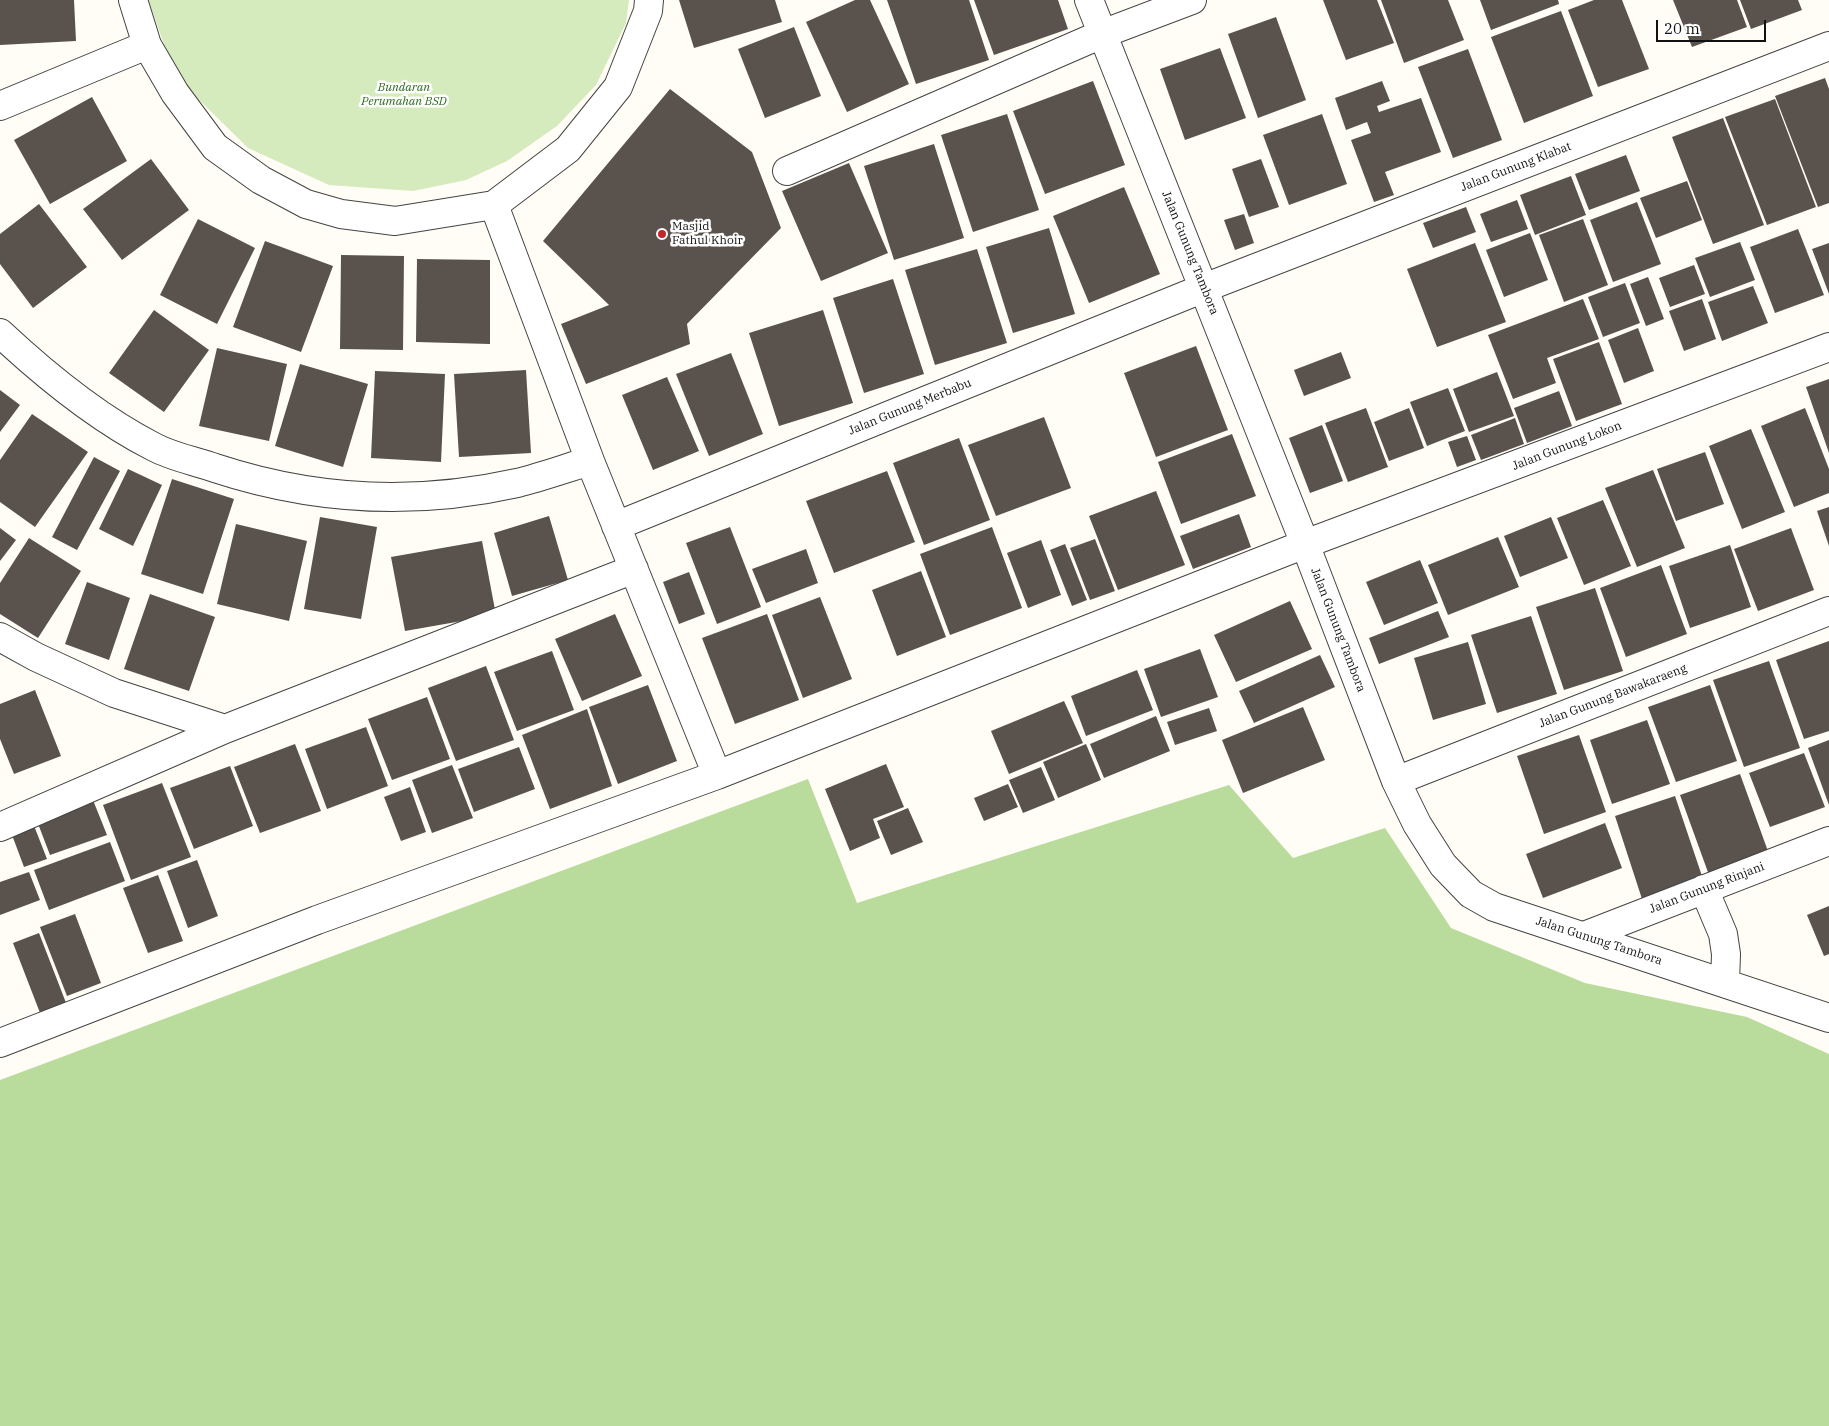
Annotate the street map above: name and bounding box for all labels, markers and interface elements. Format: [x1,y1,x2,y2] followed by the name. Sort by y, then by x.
[1659,10,1769,42] scale bar
[1664,19,1700,38] text: 20 m
[361,81,447,109] park label: Bundaran Perumahan BSD
[1459,139,1573,195] street label: Jalan Gunung Klabat
[1159,189,1221,317] street label: Jalan Gunung Tambora
[672,220,743,248] place label: Masjid Fathul Khoir
[656,228,668,240] marker: Masjid Fathul Khoir
[846,376,974,438] street label: Jalan Gunung Merbabu
[1510,419,1624,473] street label: Jalan Gunung Lokon
[1308,566,1368,694] street label: Jalan Gunung Tambora
[1537,661,1689,731] street label: Jalan Gunung Bawakaraeng
[1648,859,1766,917] street label: Jalan Gunung Rinjani
[1534,914,1664,968] street label: Jalan Gunung Tambora

